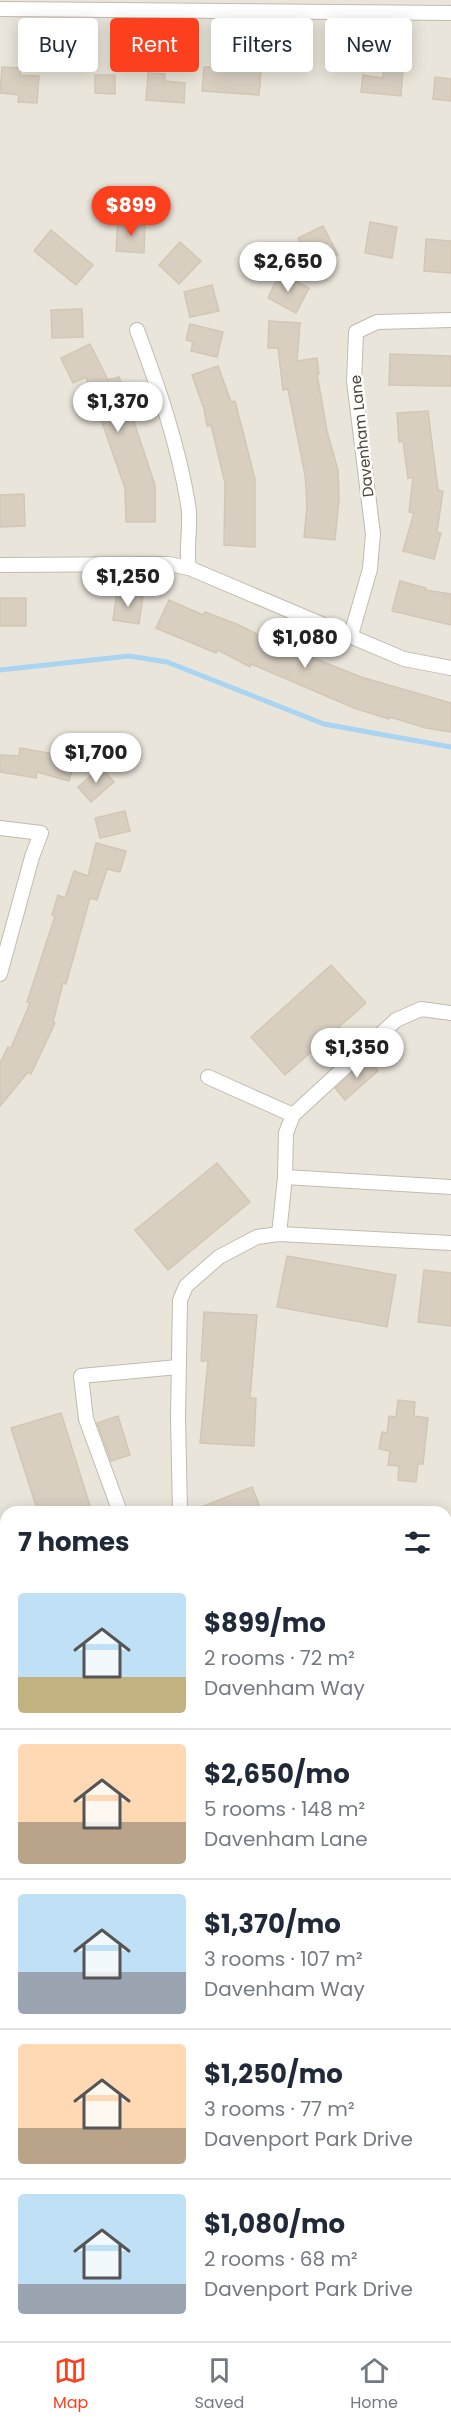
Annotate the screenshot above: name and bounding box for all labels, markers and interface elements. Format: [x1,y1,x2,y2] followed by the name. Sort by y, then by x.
[18,18,98,72] chip: Buy
[110,18,199,72] chip: Rent
[211,18,313,72] chip: Filters
[325,18,412,72] chip: New
[95,186,167,237] pin: $899
[106,191,156,219] text: $899
[239,242,337,293] pin: $2,650
[253,247,323,275] text: $2,650
[345,374,378,498] street label: Davenham Lane
[69,382,167,433] pin: $1,370
[87,387,149,415] text: $1,370
[79,557,177,608] pin: $1,250
[96,562,160,590] text: $1,250
[256,618,354,669] pin: $1,080
[272,623,338,651] text: $1,080
[47,733,145,784] pin: $1,700
[64,738,128,766] text: $1,700
[308,1028,406,1079] pin: $1,350
[325,1033,389,1061] text: $1,350
[18,1524,130,1560] text: 7 homes
[401,1526,434,1559] icon: filters
[204,1605,326,1641] text: $899/mo
[66,1617,138,1689] icon: home
[204,1644,355,1672] text: 2 rooms · 72 m²
[204,1674,365,1702] text: Davenham Way
[204,1756,350,1792] text: $2,650/mo
[66,1768,138,1840] icon: home
[204,1795,365,1823] text: 5 rooms · 148 m²
[204,1825,368,1853] text: Davenham Lane
[204,1906,341,1942] text: $1,370/mo
[66,1918,138,1990] icon: home
[204,1945,363,1973] text: 3 rooms · 107 m²
[204,1975,365,2003] text: Davenham Way
[204,2056,343,2092] text: $1,250/mo
[66,2068,138,2140] icon: home
[204,2095,355,2123] text: 3 rooms · 77 m²
[204,2125,413,2153] text: Davenport Park Drive
[204,2206,345,2242] text: $1,080/mo
[66,2218,138,2290] icon: home
[204,2245,358,2273] text: 2 rooms · 68 m²
[204,2275,413,2303] text: Davenport Park Drive
[53,2354,88,2415] tab: Map
[194,2354,244,2415] tab: Saved
[350,2354,398,2415] tab: Home

